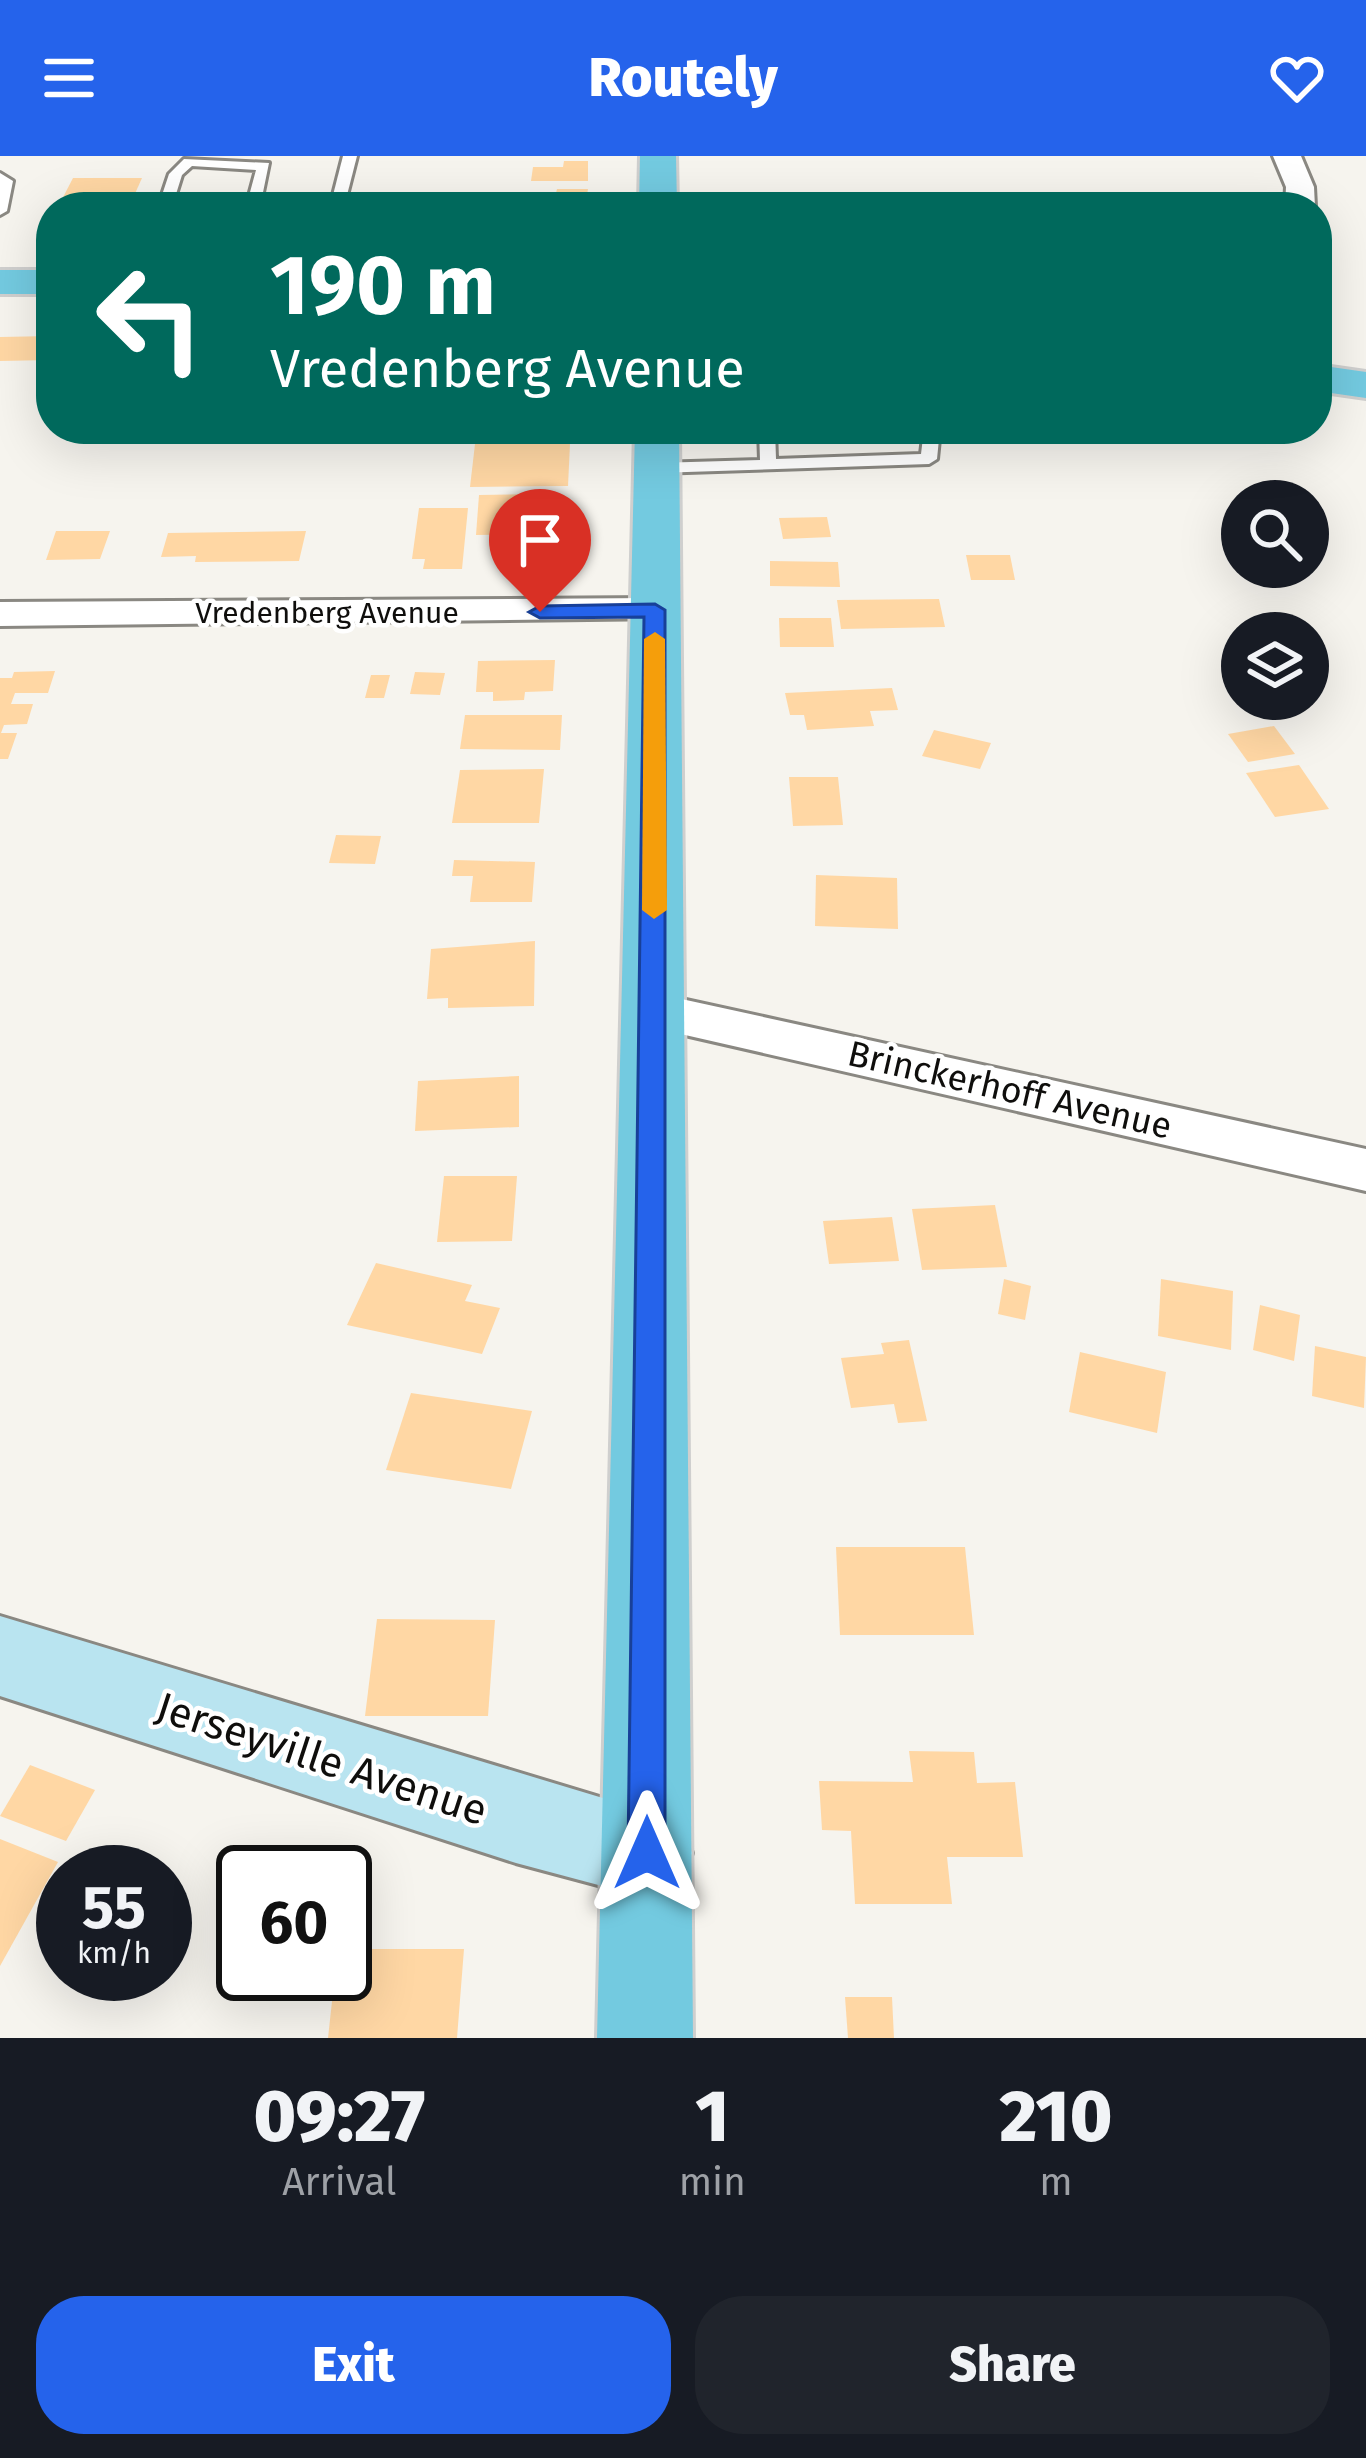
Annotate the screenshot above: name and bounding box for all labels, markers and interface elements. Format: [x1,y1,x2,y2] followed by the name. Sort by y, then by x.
[36,45,102,111] icon: menu
[1264,45,1330,111] icon: heart
[588,46,778,110] text: Routely
[270,235,496,336] text: 190 m
[72,240,228,396] icon: left
[270,337,745,401] text: Vredenberg Avenue
[1221,480,1329,720] map controls
[1221,480,1329,588] button: search
[489,489,591,612] pin
[507,507,573,573] icon: arrive
[195,595,459,631] street label: Vredenberg Avenue
[1221,612,1329,720] button: layers
[843,1031,1176,1149] street label: Brinckerhoff Avenue
[150,1682,493,1836] street label: Jerseyville Avenue
[584,1790,710,1916] position arrow
[216,1845,372,2001] speed limit sign: 60
[82,1872,146,1944] text: 55
[77,1935,151,1971] text: km/h
[254,2074,425,2160] text: 09:27
[695,2074,729,2160] text: 1
[999,2074,1112,2160] text: 210
[282,2159,396,2205] text: Arrival
[679,2159,746,2205] text: min
[1039,2159,1073,2205] text: m
[36,2296,671,2434] button: Exit
[695,2296,1330,2434] button: Share

